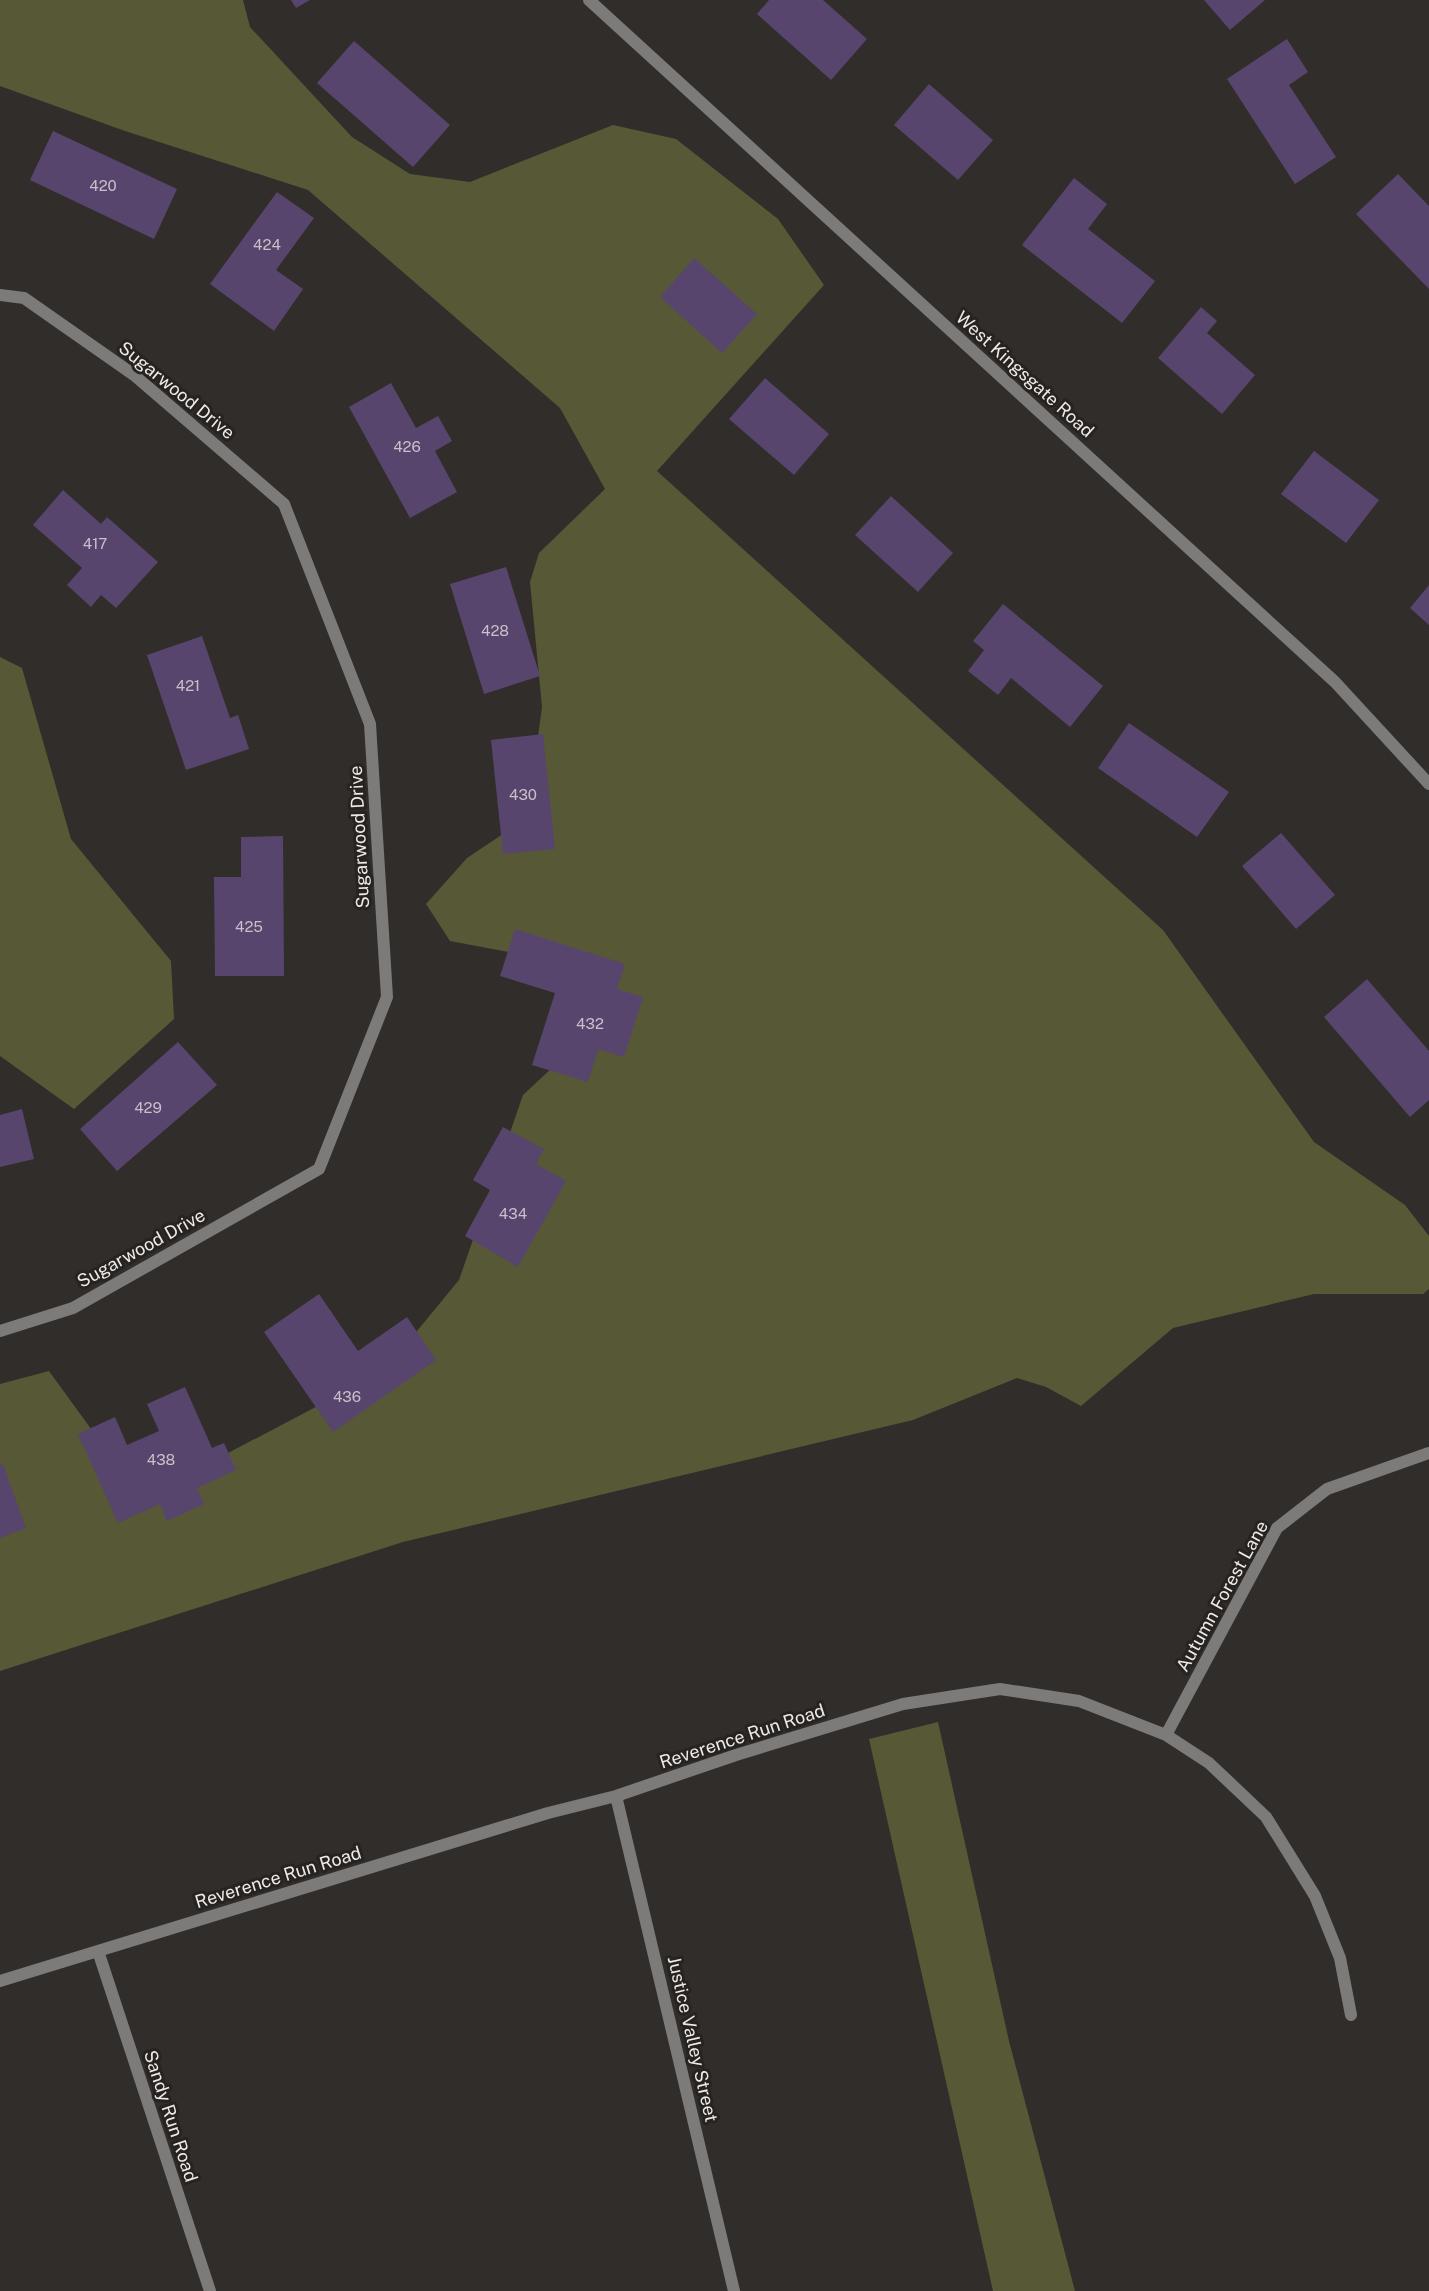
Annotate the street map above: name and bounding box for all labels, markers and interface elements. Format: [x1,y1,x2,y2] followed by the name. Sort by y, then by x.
[89,177,117,194] house number: 420
[253,236,281,253] house number: 424
[952,307,1098,441] street label: West Kingsgate Road
[115,337,239,443] street label: Sugarwood Drive
[393,438,421,455] house number: 426
[83,535,107,552] house number: 417
[481,622,509,639] house number: 428
[176,677,200,694] house number: 421
[345,765,373,909] street label: Sugarwood Drive
[509,786,537,803] house number: 430
[235,918,263,935] house number: 425
[576,1015,604,1032] house number: 432
[134,1099,162,1116] house number: 429
[73,1204,209,1292] street label: Sugarwood Drive
[499,1205,527,1222] house number: 434
[333,1388,361,1405] house number: 436
[147,1451,175,1468] house number: 438
[1172,1517,1272,1675] street label: Autumn Forest Lane
[657,1699,827,1773] street label: Reverence Run Road
[192,1842,364,1912] street label: Reverence Run Road
[664,1954,722,2124] street label: Justice Valley Street
[140,2048,202,2184] street label: Sandy Run Road

